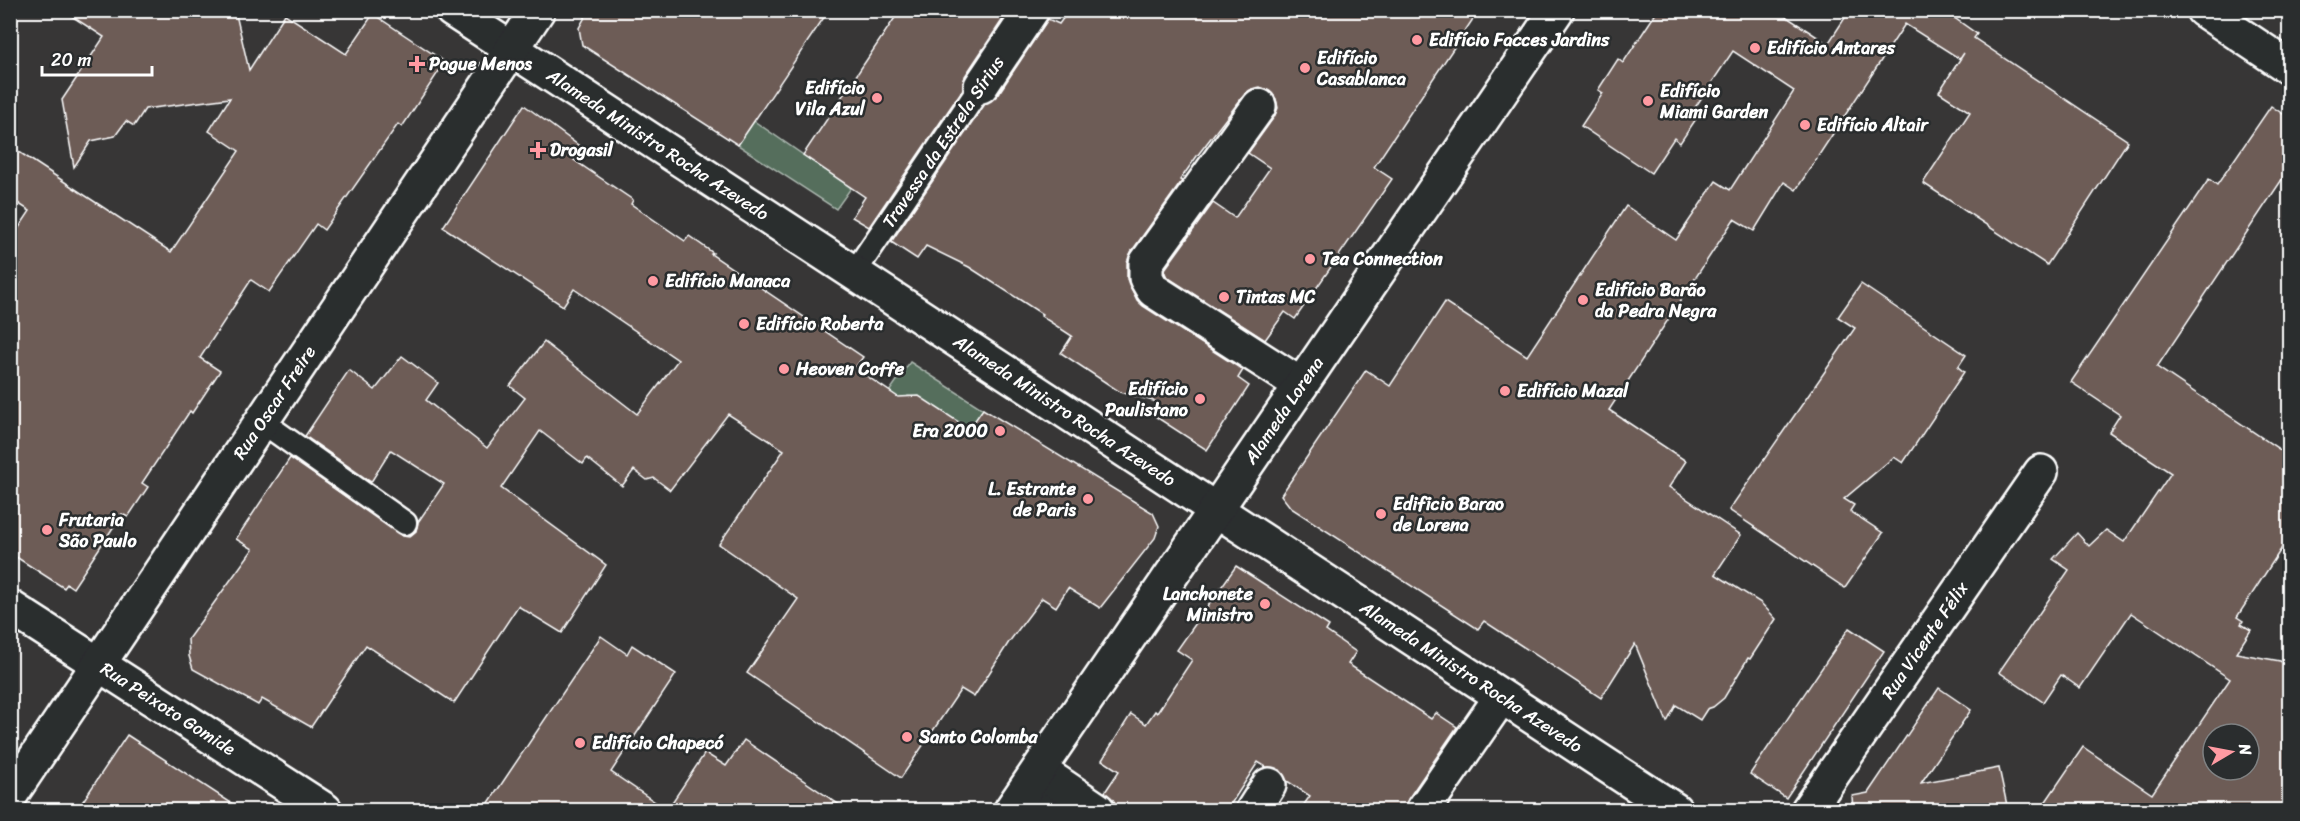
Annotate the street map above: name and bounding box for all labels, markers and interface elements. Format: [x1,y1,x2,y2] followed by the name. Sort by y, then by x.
[1429,24,1610,56] place label: Edifício Facces Jardins
[1767,32,1896,64] place label: Edifício Antares
[1410,33,1424,47] marker: Edifício Facces Jardins
[42,39,152,77] scale bar
[1748,41,1762,55] marker: Edifício Antares
[1316,42,1406,95] place label: Edifício Casablanca
[51,44,91,76] text: 20 m
[429,48,533,80] place label: Pague Menos
[873,49,1013,235] street label: Travessa da Estrela Sírius
[410,57,424,71] marker: Pague Menos
[539,59,776,229] street label: Alameda Ministro Rocha Azevedo
[1298,61,1312,75] marker: Edifício Casablanca
[795,72,866,125] place label: Edifício Vila Azul
[1659,75,1769,128] place label: Edifício Miami Garden
[870,91,884,105] marker: Edifício Vila Azul
[1641,94,1655,108] marker: Edifício Miami Garden
[1817,109,1930,141] place label: Edifício Altair
[1798,118,1812,132] marker: Edifício Altair
[550,134,614,166] place label: Drogasil
[531,143,545,157] marker: Drogasil
[1322,243,1443,275] place label: Tea Connection
[1303,252,1317,266] marker: Tea Connection
[665,265,791,297] place label: Edifício Manaca
[646,274,660,288] marker: Edifício Manaca
[1595,274,1717,327] place label: Edifício Barão da Pedra Negra
[1236,281,1316,313] place label: Tintas MC
[1217,290,1231,304] marker: Tintas MC
[1576,293,1590,307] marker: Edifício Barão da Pedra Negra
[756,308,885,340] place label: Edifício Roberta
[737,317,751,331] marker: Edifício Roberta
[946,325,1182,495] street label: Alameda Ministro Rocha Azevedo
[224,339,325,466] street label: Rua Oscar Freire
[1235,350,1332,472] street label: Alameda Lorena
[795,353,905,385] place label: Heoven Coffe
[777,362,791,376] marker: Heoven Coffe
[1105,373,1189,426] place label: Edifício Paulistano
[1517,375,1629,407] place label: Edifício Mazal
[1498,384,1512,398] marker: Edifício Mazal
[1193,392,1207,406] marker: Edifício Paulistano
[912,415,988,447] place label: Era 2000
[993,424,1007,438] marker: Era 2000
[988,473,1077,526] place label: L. Estrante de Paris
[1393,488,1504,541] place label: Edificio Barao de Lorena
[1081,492,1095,506] marker: L. Estrante de Paris
[58,504,138,557] place label: Frutaria São Paulo
[1374,507,1388,521] marker: Edificio Barao de Lorena
[40,523,54,537] marker: Frutaria São Paulo
[1873,574,1978,706] street label: Rua Vicente Félix
[1163,578,1254,631] place label: Lanchonete Ministro
[1353,591,1589,762] street label: Alameda Ministro Rocha Azevedo
[1258,597,1272,611] marker: Lanchonete Ministro
[94,653,242,765] street label: Rua Peixoto Gomide
[918,721,1039,753] place label: Santo Colomba
[2201,722,2261,782] north arrow
[592,727,724,759] place label: Edifício Chapecó
[900,730,914,744] marker: Santo Colomba
[573,736,587,750] marker: Edifício Chapecó
[2230,741,2261,758] text: N

